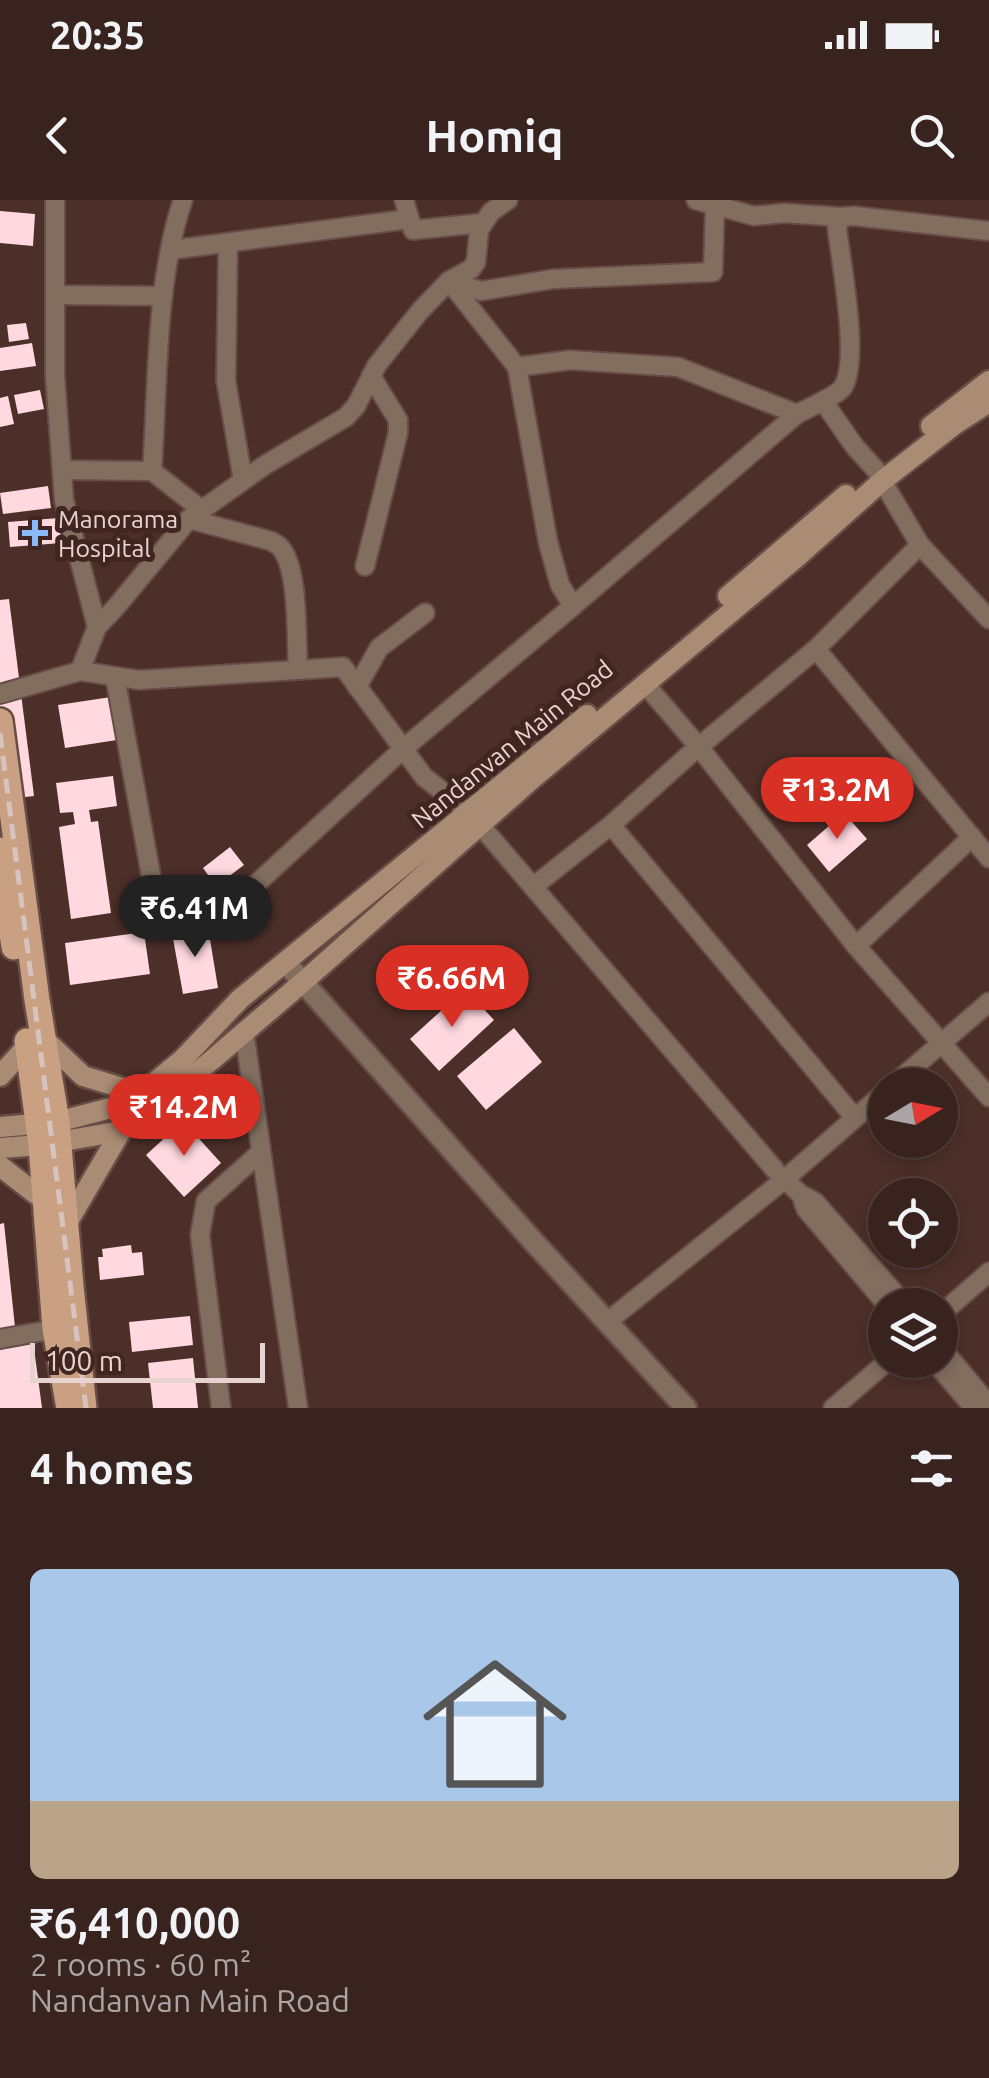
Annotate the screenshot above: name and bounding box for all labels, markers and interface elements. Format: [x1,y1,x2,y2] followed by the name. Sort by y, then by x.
[50,14,145,56] text: 20:35
[30,108,85,163] icon: back
[904,108,959,163] icon: search
[426,110,563,161] text: Homiq
[58,505,178,562] place label: Manorama Hospital
[22,520,48,546] marker: Manorama Hospital
[406,654,618,834] street label: Nandanvan Main Road
[756,757,918,842] pin: ₹13.2M
[783,771,891,807] text: ₹13.2M
[114,875,276,960] pin: ₹6.41M
[141,889,249,925] text: ₹6.41M
[371,945,533,1030] pin: ₹6.66M
[398,959,506,995] text: ₹6.66M
[868,1068,958,1158] north arrow
[868,1068,958,1378] map controls
[103,1074,265,1159] pin: ₹14.2M
[130,1088,238,1124] text: ₹14.2M
[868,1178,958,1268] button: locate
[868,1288,958,1378] button: layers
[30,1338,265,1382] scale bar
[45,1345,123,1376] text: 100 m
[904,1441,959,1496] icon: filters
[30,1445,194,1492] text: 4 homes
[405,1634,585,1814] icon: home
[30,1899,240,1946] text: ₹6,410,000
[30,1946,251,1982] text: 2 rooms · 60 m²
[30,1982,350,2018] text: Nandanvan Main Road

